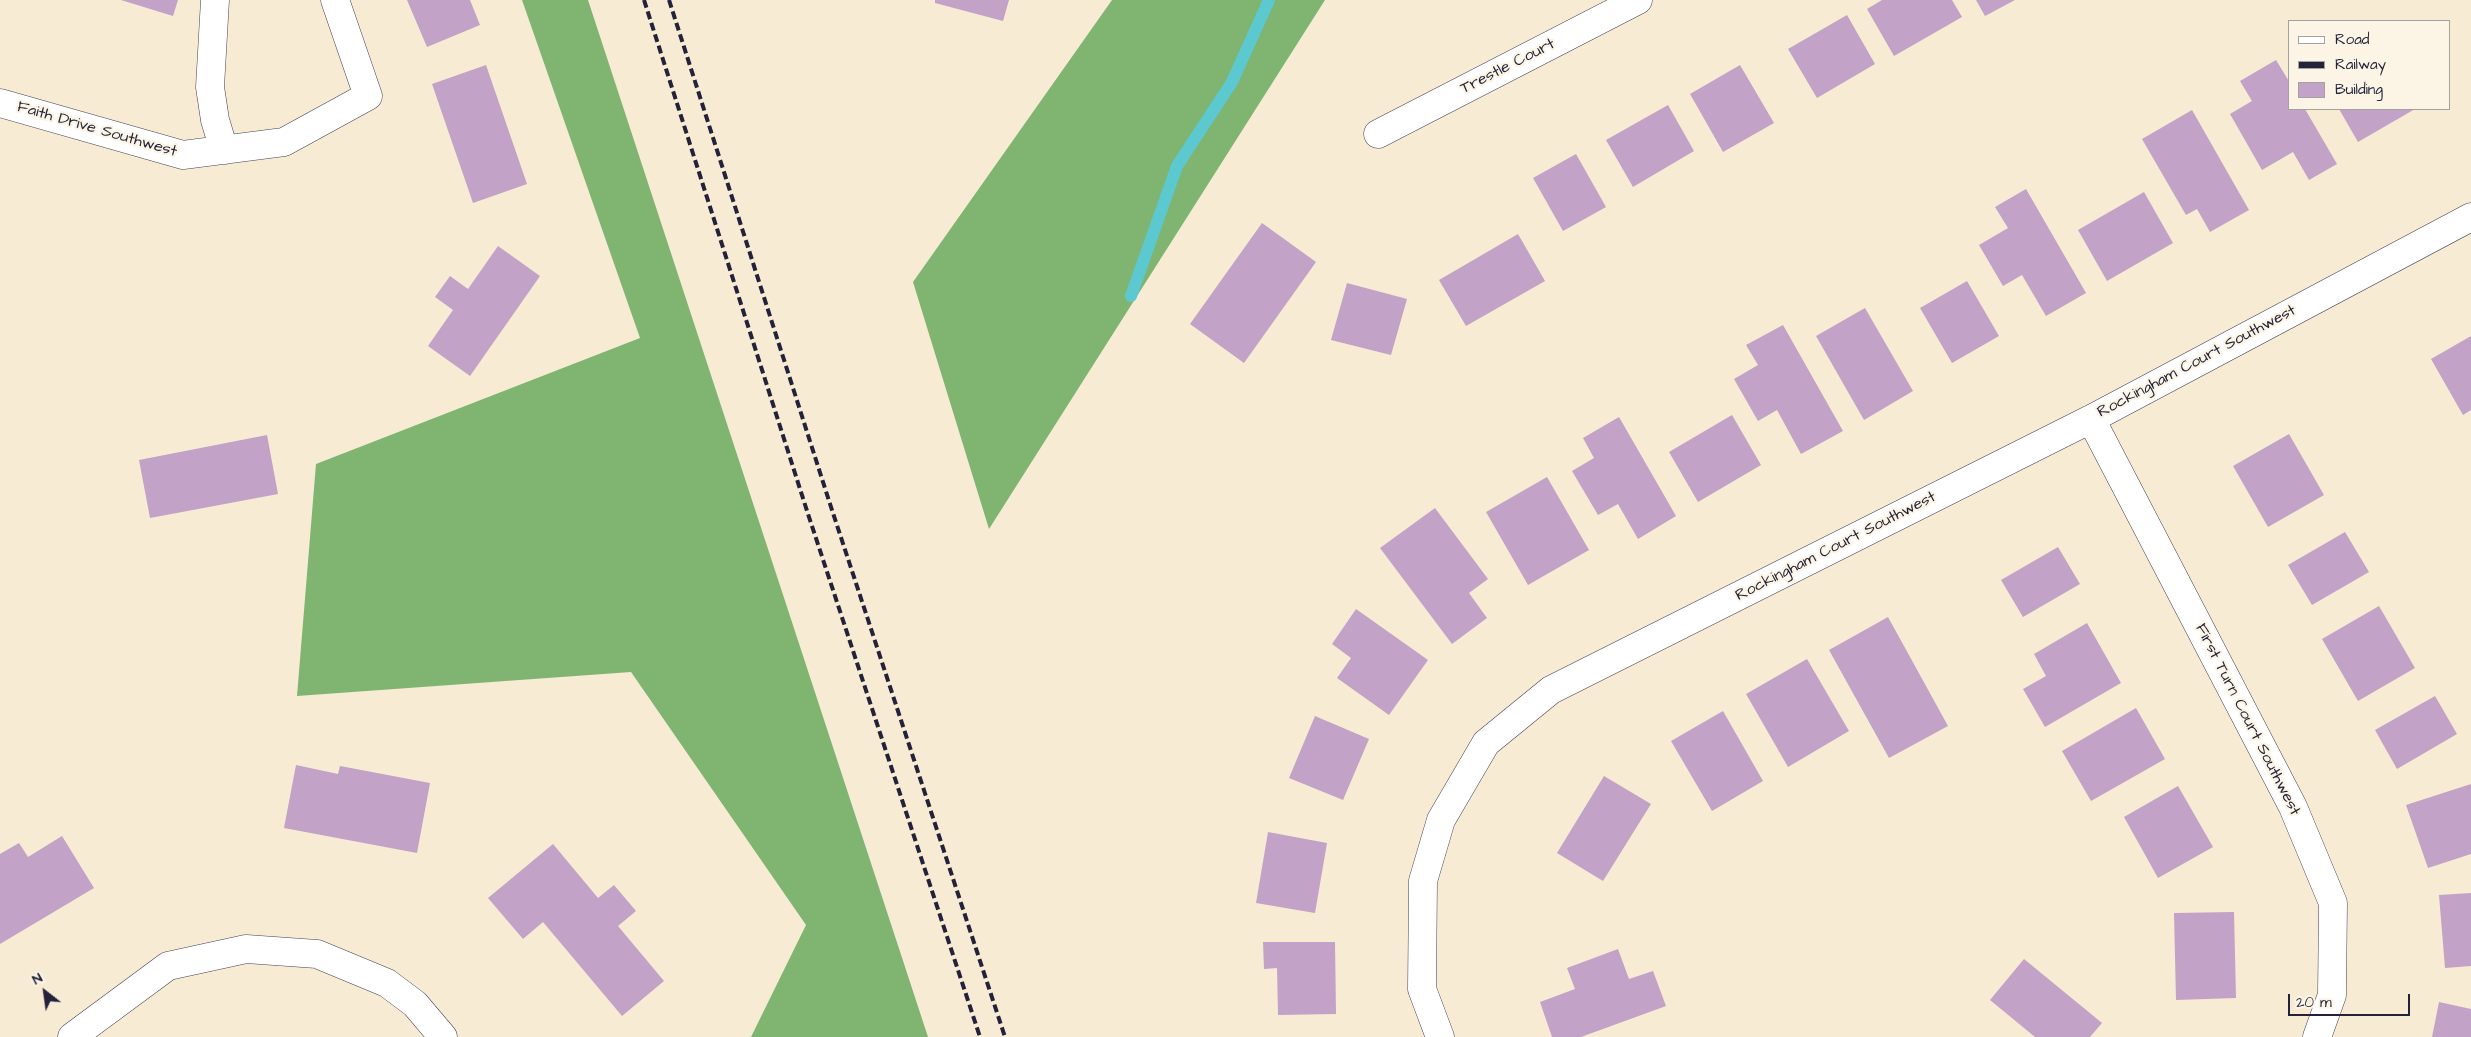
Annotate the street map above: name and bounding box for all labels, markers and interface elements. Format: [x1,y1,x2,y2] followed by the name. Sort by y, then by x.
[2288,20,2451,110] legend
[2335,29,2369,50] text: Road
[1458,35,1558,99] street label: Trestle Court
[2335,54,2386,75] text: Railway
[2335,79,2383,100] text: Building
[15,98,179,162] street label: Faith Drive Southwest
[2094,301,2300,423] street label: Rockingham Court Southwest
[1733,488,1939,606] street label: Rockingham Court Southwest
[2190,621,2304,819] street label: First Turn Court Southwest
[20,967,70,1017] north arrow
[29,968,46,990] text: N
[2291,984,2414,1016] scale bar
[2296,992,2332,1013] text: 20 m

